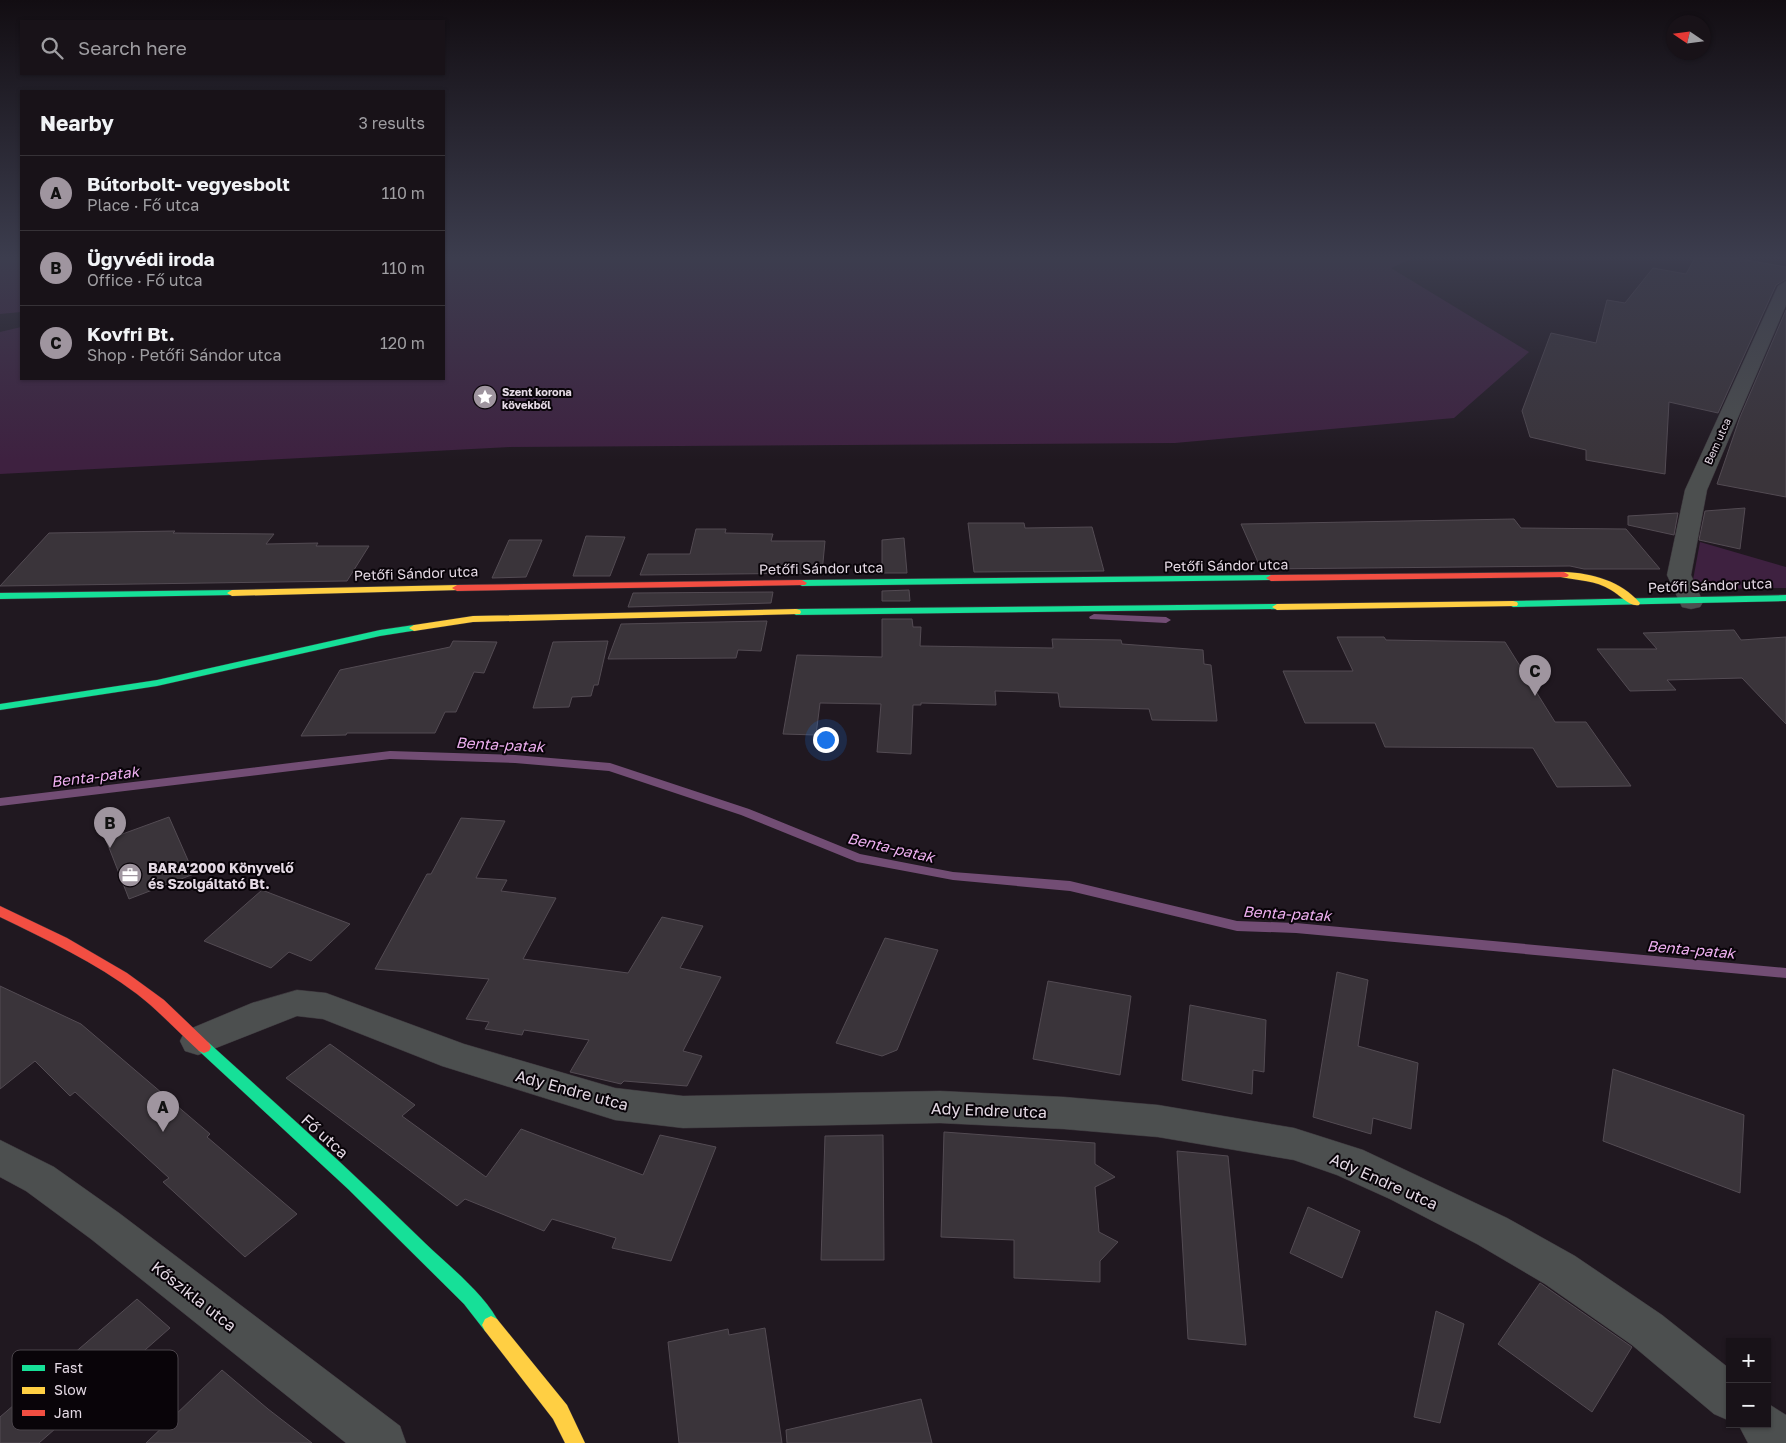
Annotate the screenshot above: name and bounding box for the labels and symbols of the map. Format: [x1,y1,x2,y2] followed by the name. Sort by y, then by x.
[1666,15,1711,60] north arrow
[472,384,498,410] place icon: Szent korona kövekből
[502,385,572,411] place label: Szent korona kövekből
[1701,416,1733,466] street label: Bem utca
[1164,555,1288,575] street label: Petőfi Sándor utca
[759,558,883,578] street label: Petőfi Sándor utca
[354,562,478,584] street label: Petőfi Sándor utca
[1648,574,1772,596] street label: Petőfi Sándor utca
[1519,655,1551,696] pin: C
[813,727,839,753] your location
[455,733,546,755] water label: Benta-patak
[50,761,142,790] water label: Benta-patak
[94,807,126,848] pin: B
[846,828,938,866] water label: Benta-patak
[148,859,294,892] place label: BARA'2000 Könyvelő és Szolgáltató Bt.
[117,862,143,888] office icon: BARA'2000 Könyvelő és Szolgáltató Bt.
[1242,902,1333,924] water label: Benta-patak
[1646,936,1737,962] water label: Benta-patak
[513,1065,631,1115] street label: Ady Endre utca
[147,1091,179,1132] pin: A
[931,1098,1047,1122] street label: Ady Endre utca
[297,1110,353,1162] street label: Fő utca
[1327,1148,1441,1214] street label: Ady Endre utca
[148,1257,240,1335] street label: Kőszikla utca
[12,1350,178,1430] legend
[54,1359,83,1376] text: Fast
[54,1381,87,1398] text: Slow
[54,1404,82,1421] text: Jam

